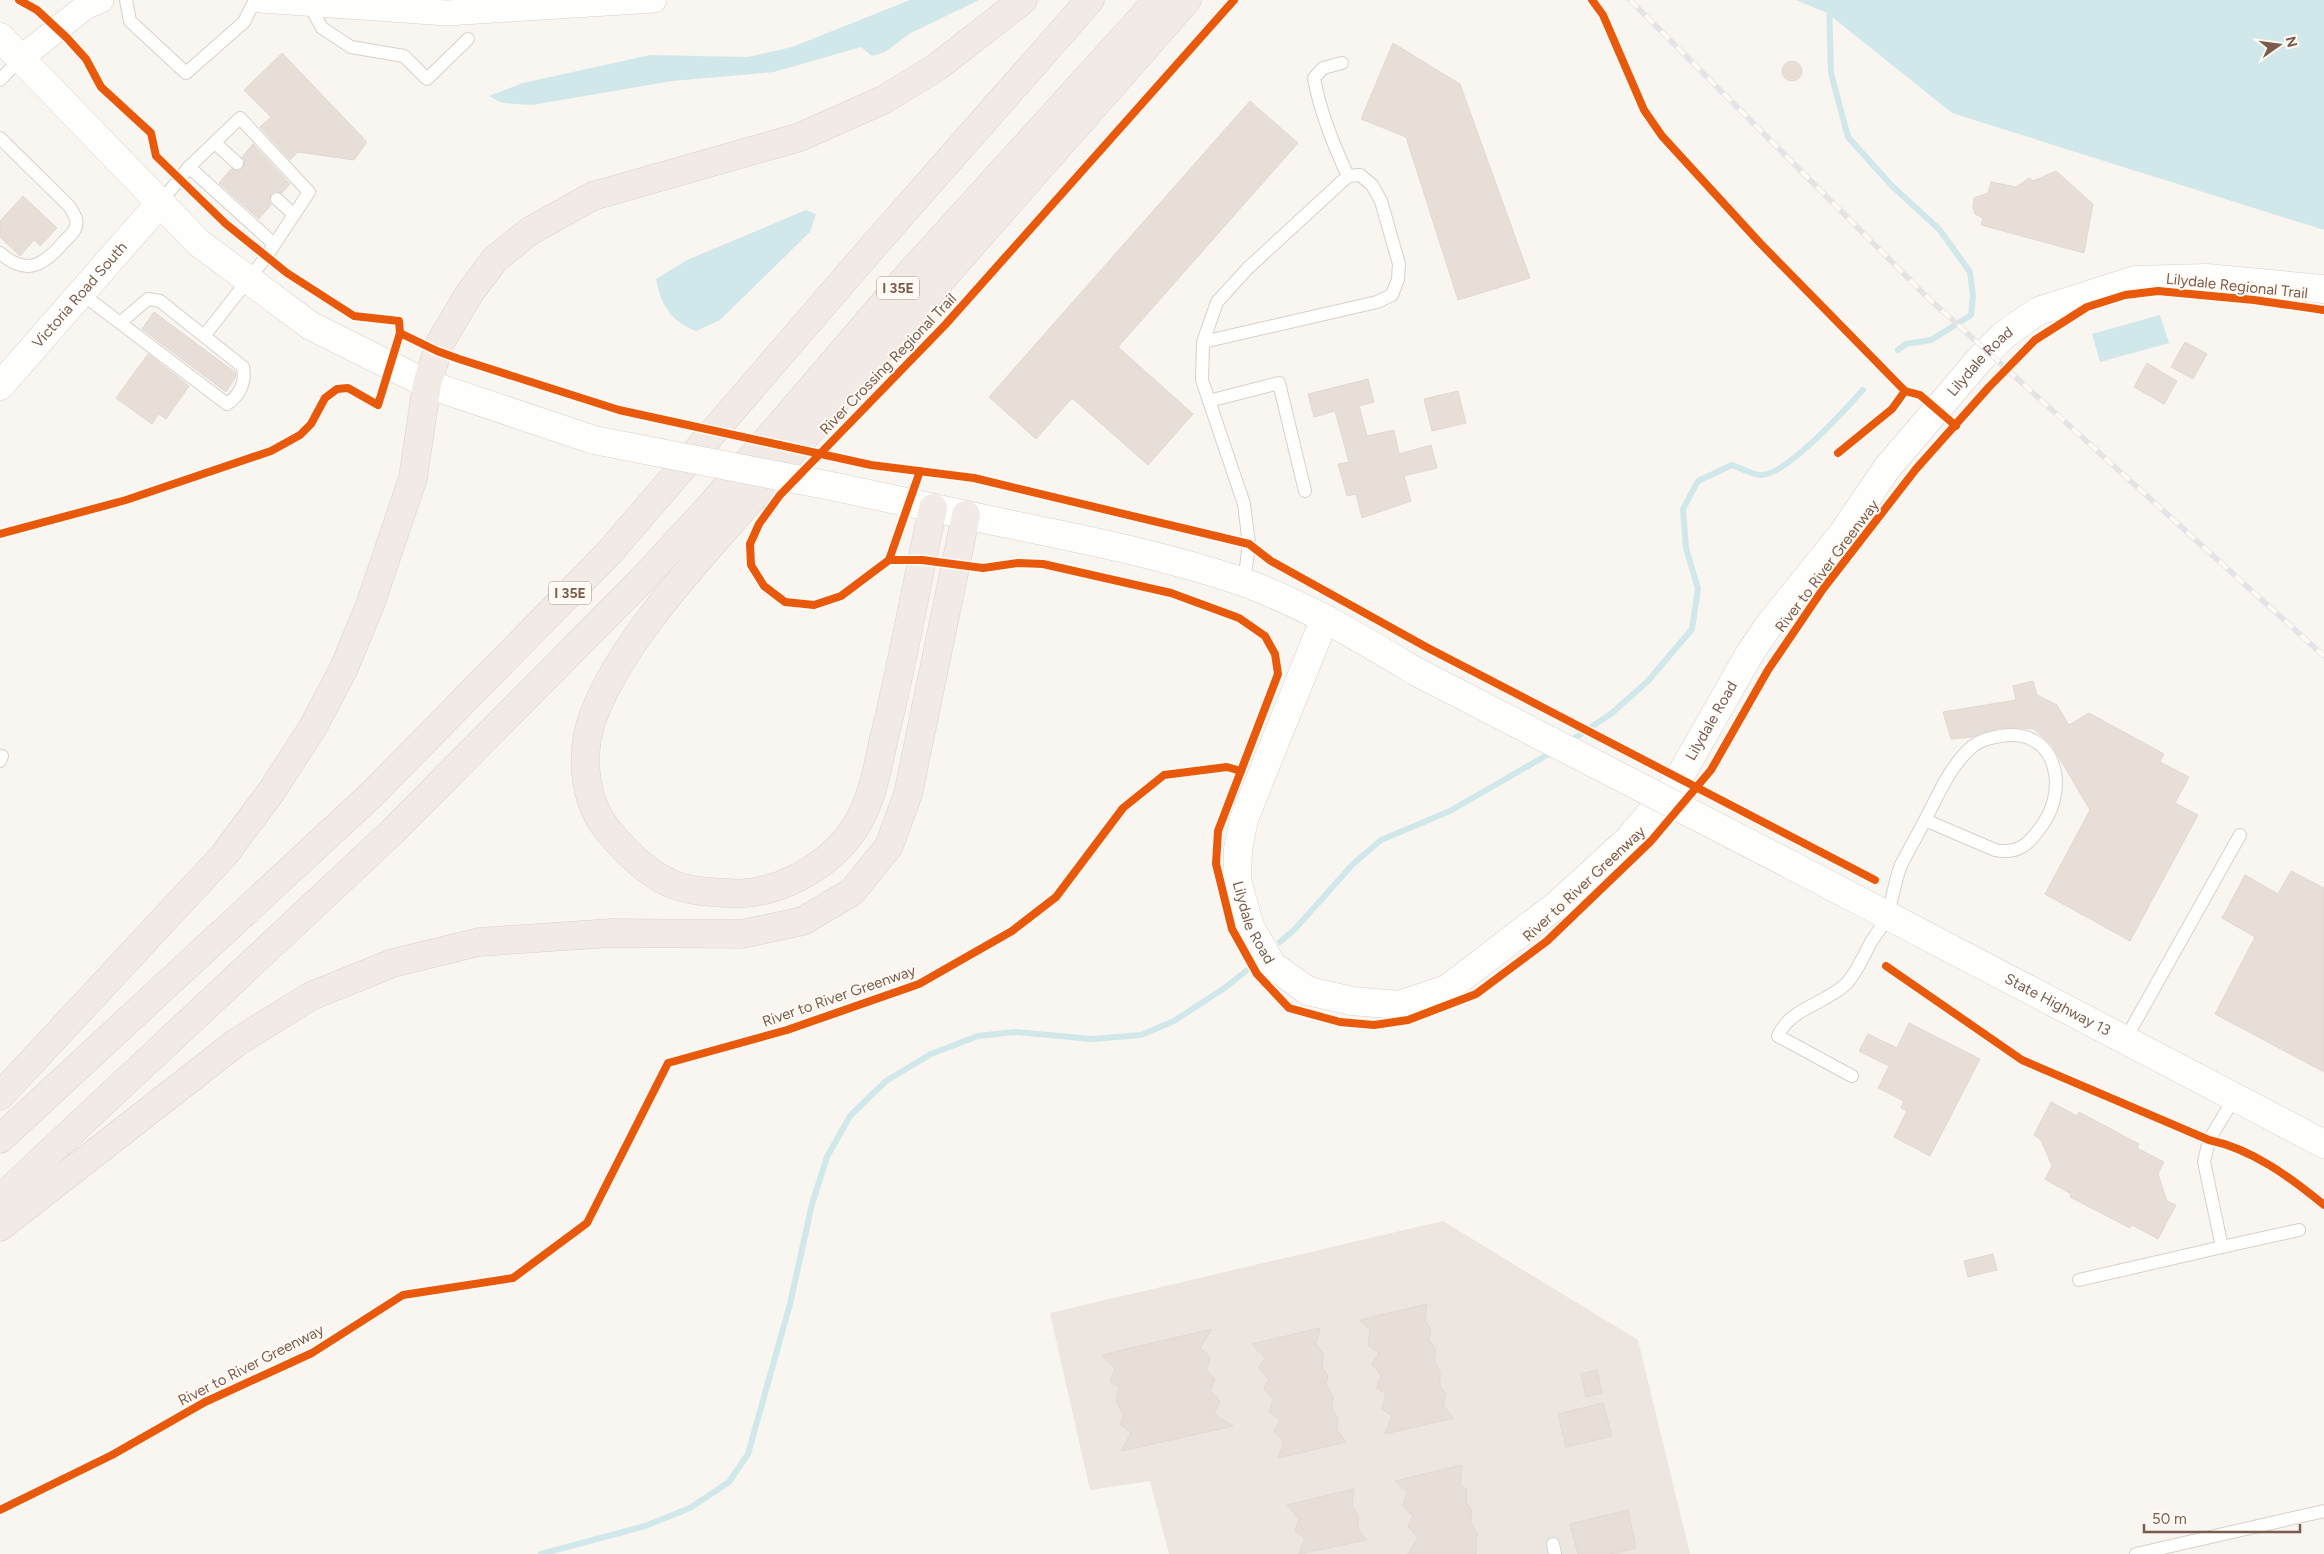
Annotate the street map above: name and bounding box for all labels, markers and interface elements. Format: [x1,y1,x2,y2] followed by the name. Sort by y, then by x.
[2254,20,2304,70] north arrow
[2282,35,2301,49] text: N
[28,238,131,352] street label: Victoria Road South
[2165,270,2309,302] street label: Lilydale Regional Trail
[877,276,919,300] road number: I 35E
[816,290,960,438] street label: River Crossing Regional Trail
[1943,323,2016,400] street label: Lilydale Road
[1771,496,1883,636] street label: River to River Greenway
[549,582,591,604] road number: I 35E
[1682,678,1741,764] street label: Lilydale Road
[1519,822,1649,946] street label: River to River Greenway
[1229,879,1278,967] street label: Lilydale Road
[760,961,918,1031] street label: River to River Greenway
[2002,969,2114,1040] street label: State Highway 13
[175,1320,327,1410] street label: River to River Greenway
[2144,1502,2300,1534] scale bar
[2152,1510,2187,1528] text: 50 m

